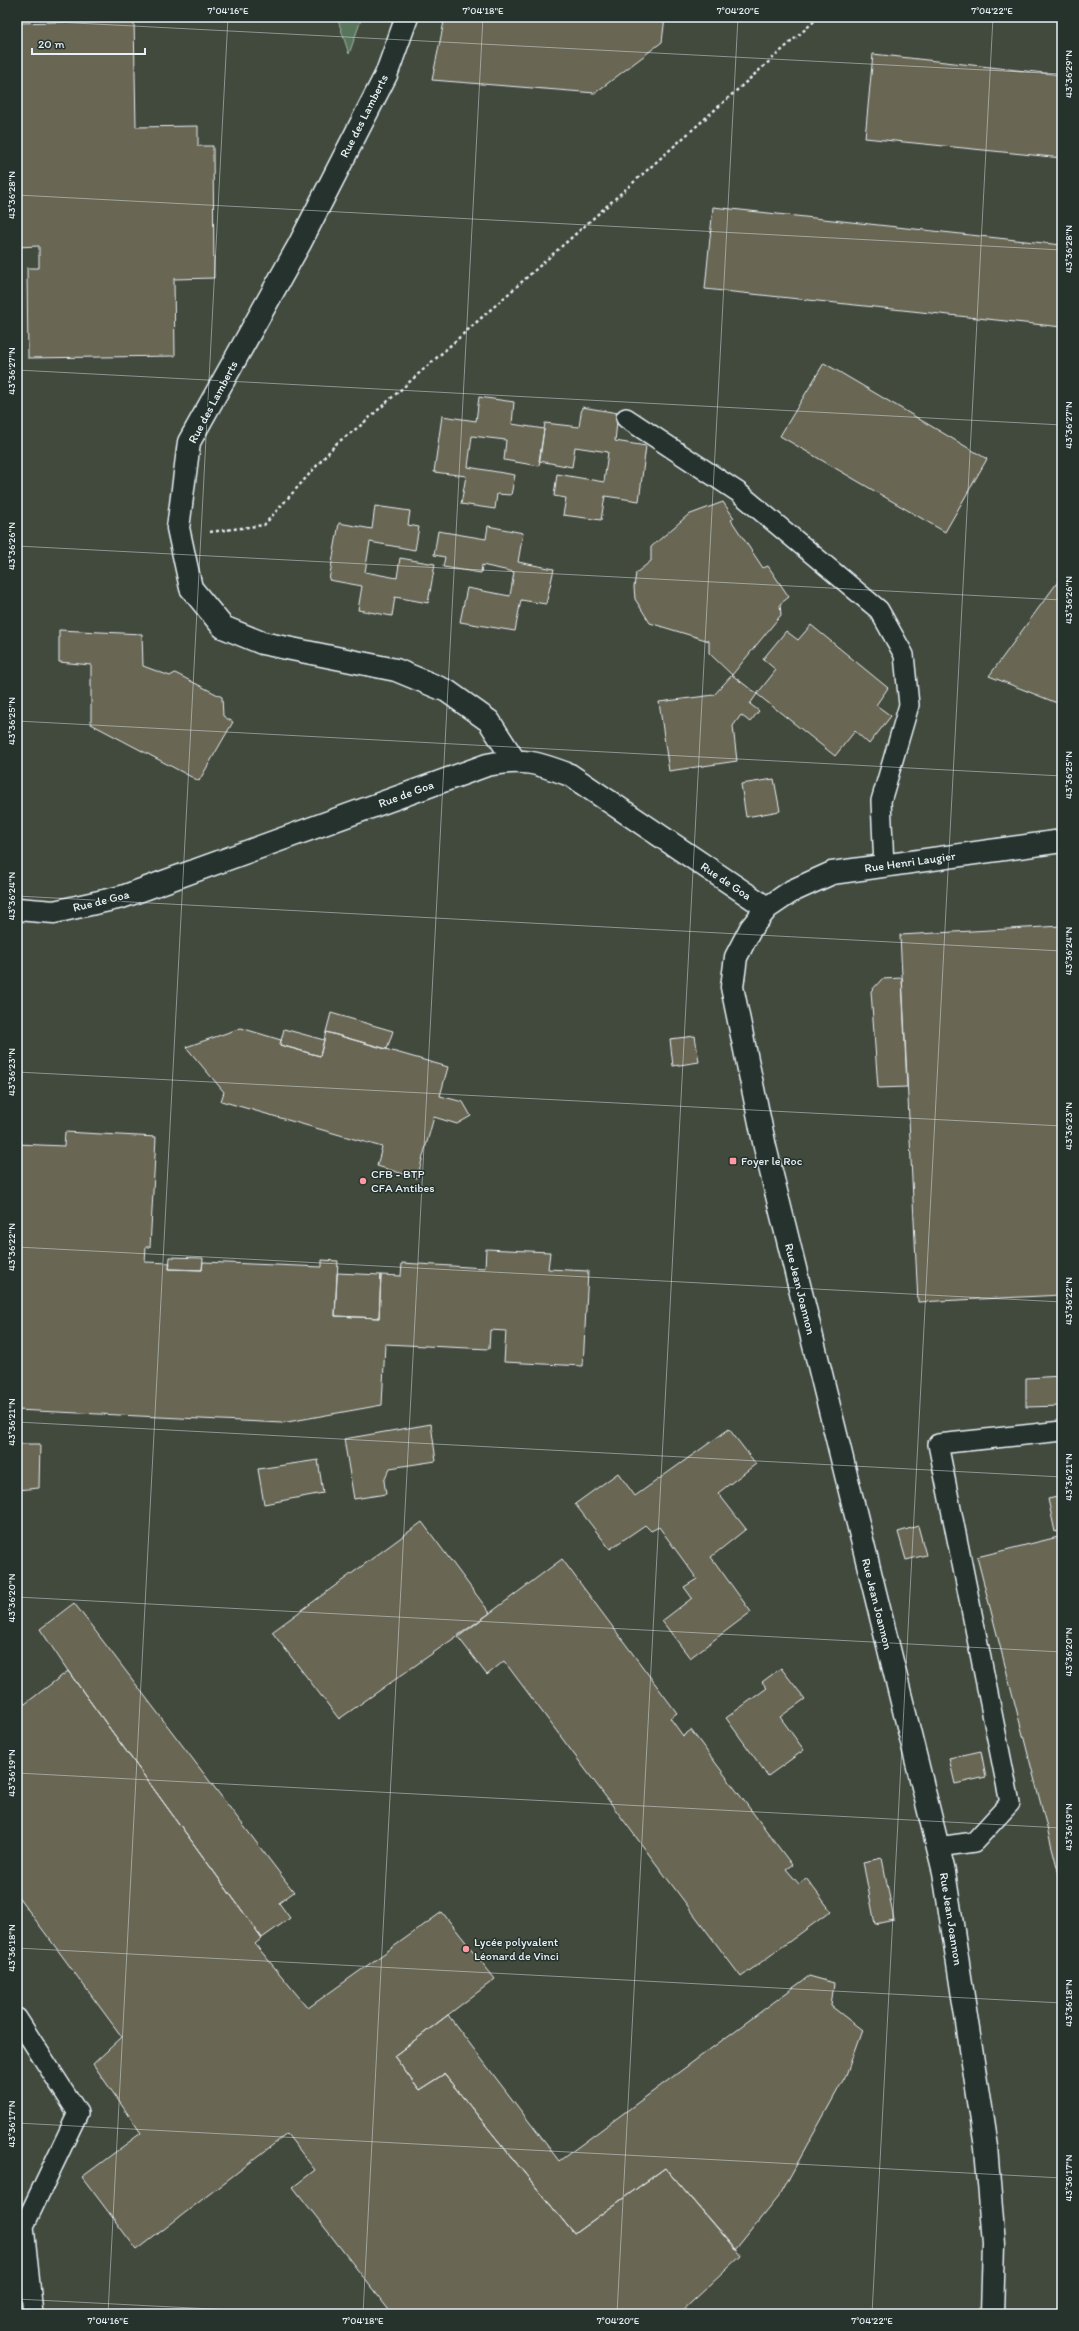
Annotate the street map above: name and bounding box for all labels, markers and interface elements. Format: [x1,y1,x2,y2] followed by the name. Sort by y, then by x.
[207,4,249,17] text: 7°04'16"E
[462,4,504,17] text: 7°04'18"E
[717,4,760,17] text: 7°04'20"E
[971,4,1013,17] text: 7°04'22"E
[32,30,145,56] scale bar
[38,37,65,51] text: 20 m
[1062,50,1075,98] text: 43°36'29"N
[337,72,391,160] street label: Rue des Lamberts
[5,171,18,219] text: 43°36'28"N
[1062,225,1075,273] text: 43°36'28"N
[5,347,18,395] text: 43°36'27"N
[185,358,241,446] street label: Rue des Lamberts
[1062,401,1075,449] text: 43°36'27"N
[5,522,18,570] text: 43°36'26"N
[1062,576,1075,624] text: 43°36'26"N
[5,697,18,745] text: 43°36'25"N
[1062,751,1075,799] text: 43°36'25"N
[376,778,436,810] street label: Rue de Goa
[864,849,957,875] street label: Rue Henri Laugier
[698,859,754,903] street label: Rue de Goa
[5,871,18,920] text: 43°36'24"N
[71,887,131,915] street label: Rue de Goa
[1062,926,1075,975] text: 43°36'24"N
[5,1048,18,1096] text: 43°36'23"N
[1062,1102,1075,1150] text: 43°36'23"N
[741,1154,803,1168] place label: Foyer le Roc
[728,1156,738,1166] marker: Foyer le Roc
[371,1167,435,1195] place label: CFB - BTP CFA Antibes
[358,1176,368,1186] marker: CFB - BTP CFA Antibes
[5,1223,18,1271] text: 43°36'22"N
[782,1242,818,1336] street label: Rue Jean Joannon
[1062,1277,1075,1325] text: 43°36'22"N
[5,1398,18,1446] text: 43°36'21"N
[1062,1453,1075,1501] text: 43°36'21"N
[859,1557,895,1651] street label: Rue Jean Joannon
[5,1573,18,1622] text: 43°36'20"N
[1062,1627,1075,1676] text: 43°36'20"N
[5,1749,18,1797] text: 43°36'19"N
[1062,1803,1075,1851] text: 43°36'19"N
[937,1872,965,1967] street label: Rue Jean Joannon
[5,1924,18,1972] text: 43°36'18"N
[474,1935,559,1963] place label: Lycée polyvalent Léonard de Vinci
[461,1944,471,1954] marker: Lycée polyvalent Léonard de Vinci
[1062,1979,1075,2027] text: 43°36'18"N
[5,2100,18,2148] text: 43°36'17"N
[1062,2154,1075,2202] text: 43°36'17"N
[87,2314,129,2327] text: 7°04'16"E
[342,2314,384,2327] text: 7°04'18"E
[597,2314,640,2327] text: 7°04'20"E
[851,2314,893,2327] text: 7°04'22"E

